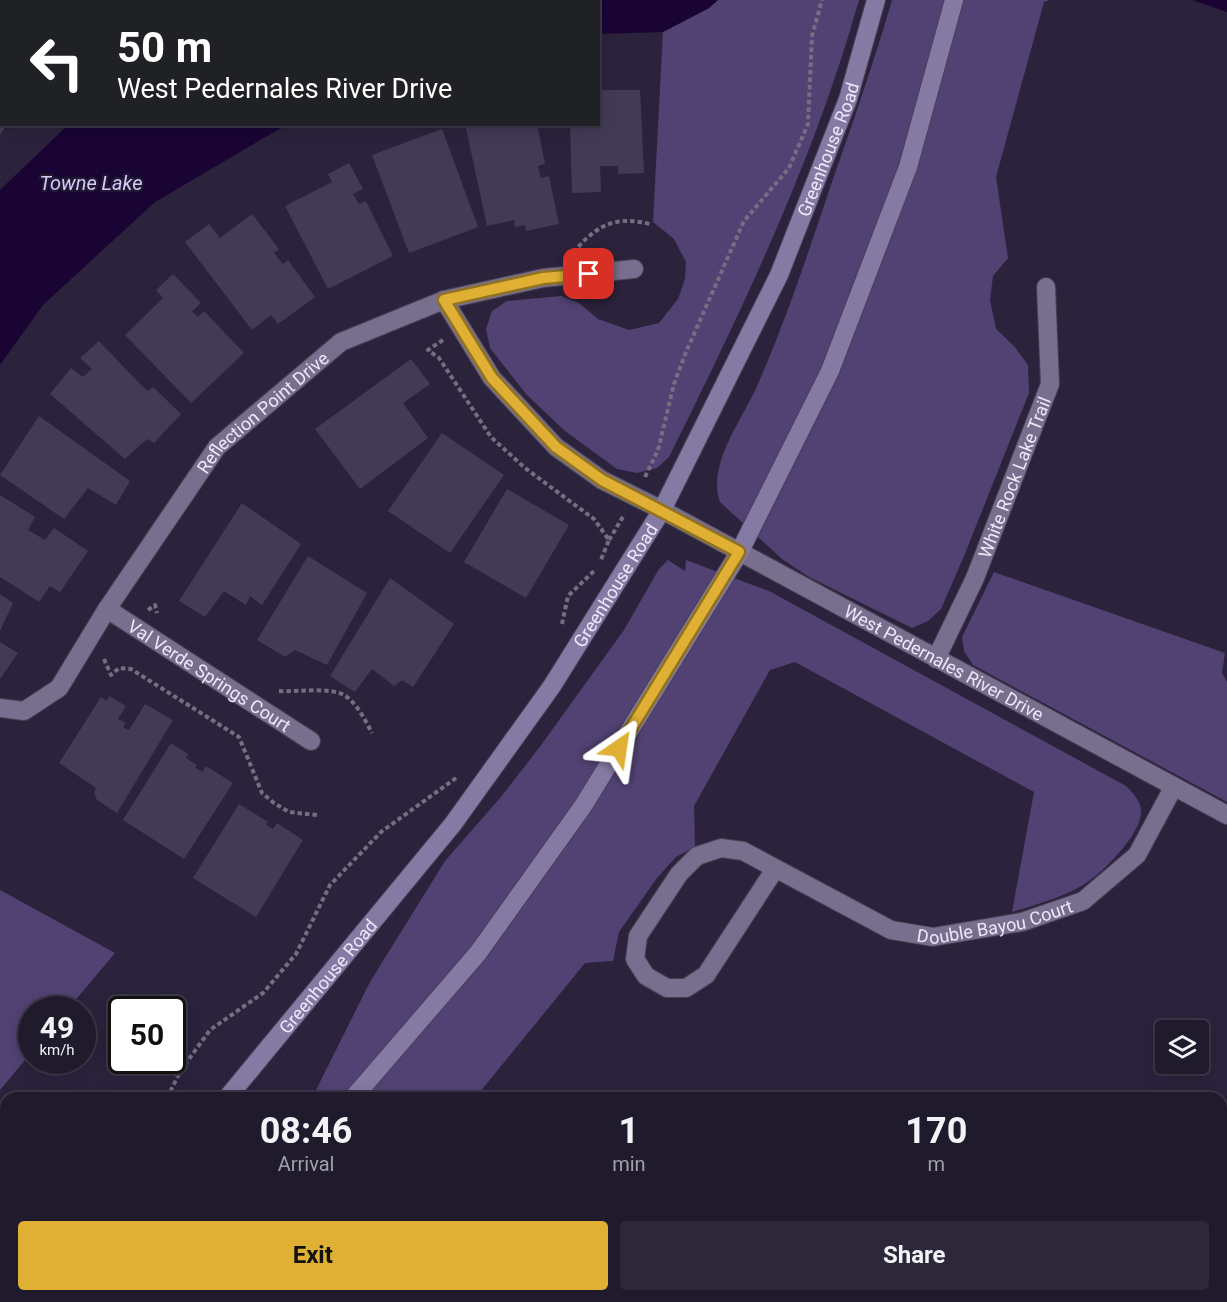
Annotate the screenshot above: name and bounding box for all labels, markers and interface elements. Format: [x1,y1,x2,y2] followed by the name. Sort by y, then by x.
[117,23,212,72] text: 50 m
[18,24,96,102] icon: left
[117,73,452,105] text: West Pedernales River Drive
[793,80,863,219] street label: Greenhouse Road
[39,171,143,195] water label: Towne Lake
[563,248,614,299] pin
[572,257,605,290] icon: arrive
[192,347,332,477] street label: Reflection Point Drive
[973,394,1055,561] street label: White Rock Lake Trail
[569,519,662,651] street label: Greenhouse Road
[841,600,1048,725] street label: West Pedernales River Drive
[124,615,295,736] street label: Val Verde Springs Court
[587,716,651,780] position arrow
[915,895,1075,948] street label: Double Bayou Court
[274,915,381,1038] street label: Greenhouse Road
[108,996,186,1074] speed limit sign: 50
[40,1010,74,1045] text: 49
[1155,1020,1209,1074] map controls
[1155,1020,1209,1074] button: layers
[39,1041,75,1059] text: km/h
[260,1110,352,1152] text: 08:46
[619,1110,639,1152] text: 1
[905,1110,967,1152] text: 170
[278,1152,334,1176] text: Arrival
[612,1152,646,1176] text: min
[928,1152,945,1176] text: m
[18,1221,608,1290] button: Exit
[620,1221,1209,1290] button: Share

